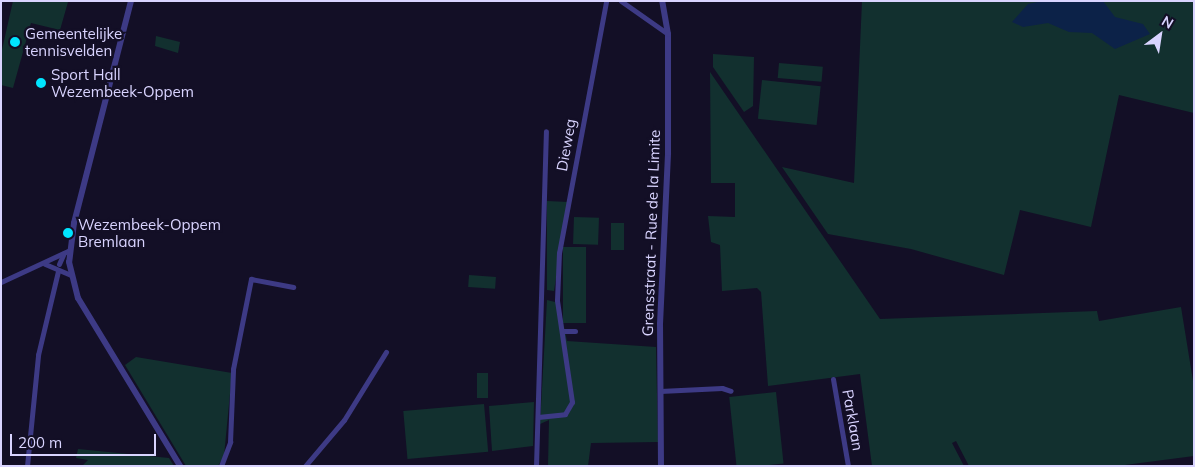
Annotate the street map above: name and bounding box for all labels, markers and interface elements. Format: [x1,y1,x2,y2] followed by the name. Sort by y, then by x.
[1135,10,1185,60] north arrow
[1159,12,1177,33] text: N
[25,24,122,59] place label: Gemeentelijke tennisvelden
[9,36,21,48] marker: Gemeentelijke tennisvelden
[51,65,194,100] place label: Sport Hall Wezembeek-Oppem
[35,77,47,89] marker: Sport Hall Wezembeek-Oppem
[553,117,579,173] street label: Dieweg
[638,129,664,337] street label: Grensstraat - Rue de la Limite
[78,215,221,250] place label: Wezembeek-Oppem Bremlaan
[62,227,74,239] marker: Wezembeek-Oppem Bremlaan
[839,388,867,452] street label: Parklaan
[12,424,159,456] scale bar
[18,433,62,452] text: 200 m

